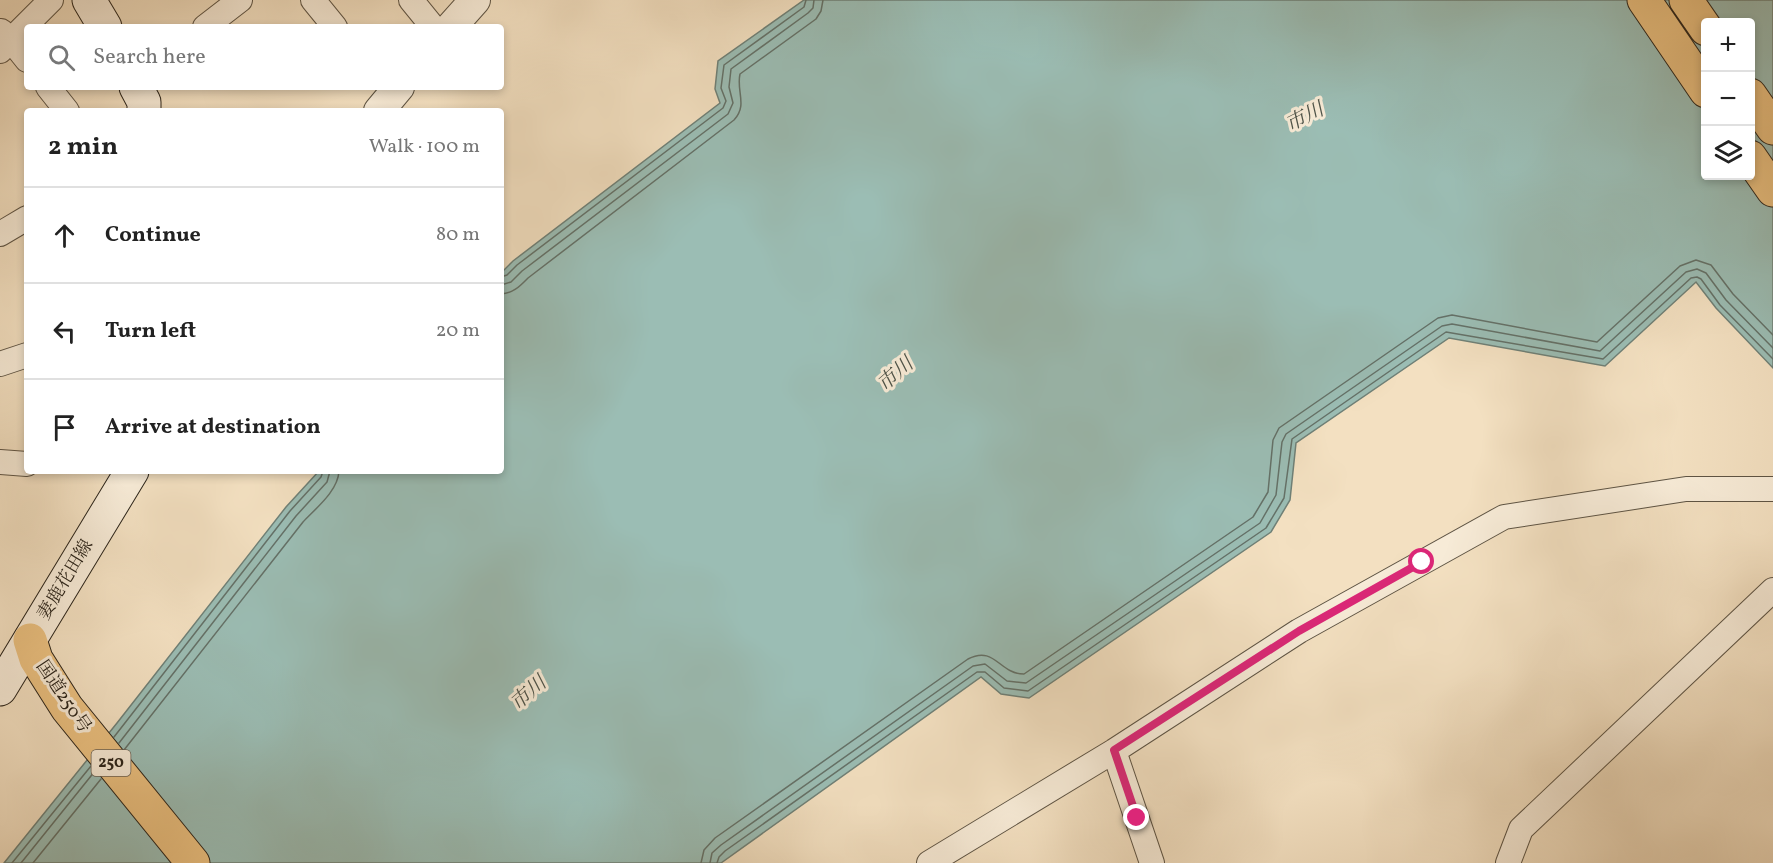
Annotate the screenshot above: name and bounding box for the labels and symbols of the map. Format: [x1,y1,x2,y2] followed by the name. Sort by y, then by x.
[1281,96,1331,140] water label: 市川
[872,350,922,399] water label: 市川
[32,535,100,625] street label: 妻鹿花田線
[1408,548,1434,574] route start
[29,656,97,738] street label: 国道250号
[505,669,555,718] water label: 市川
[92,750,130,776] road number: 250
[1123,804,1149,830] route end

